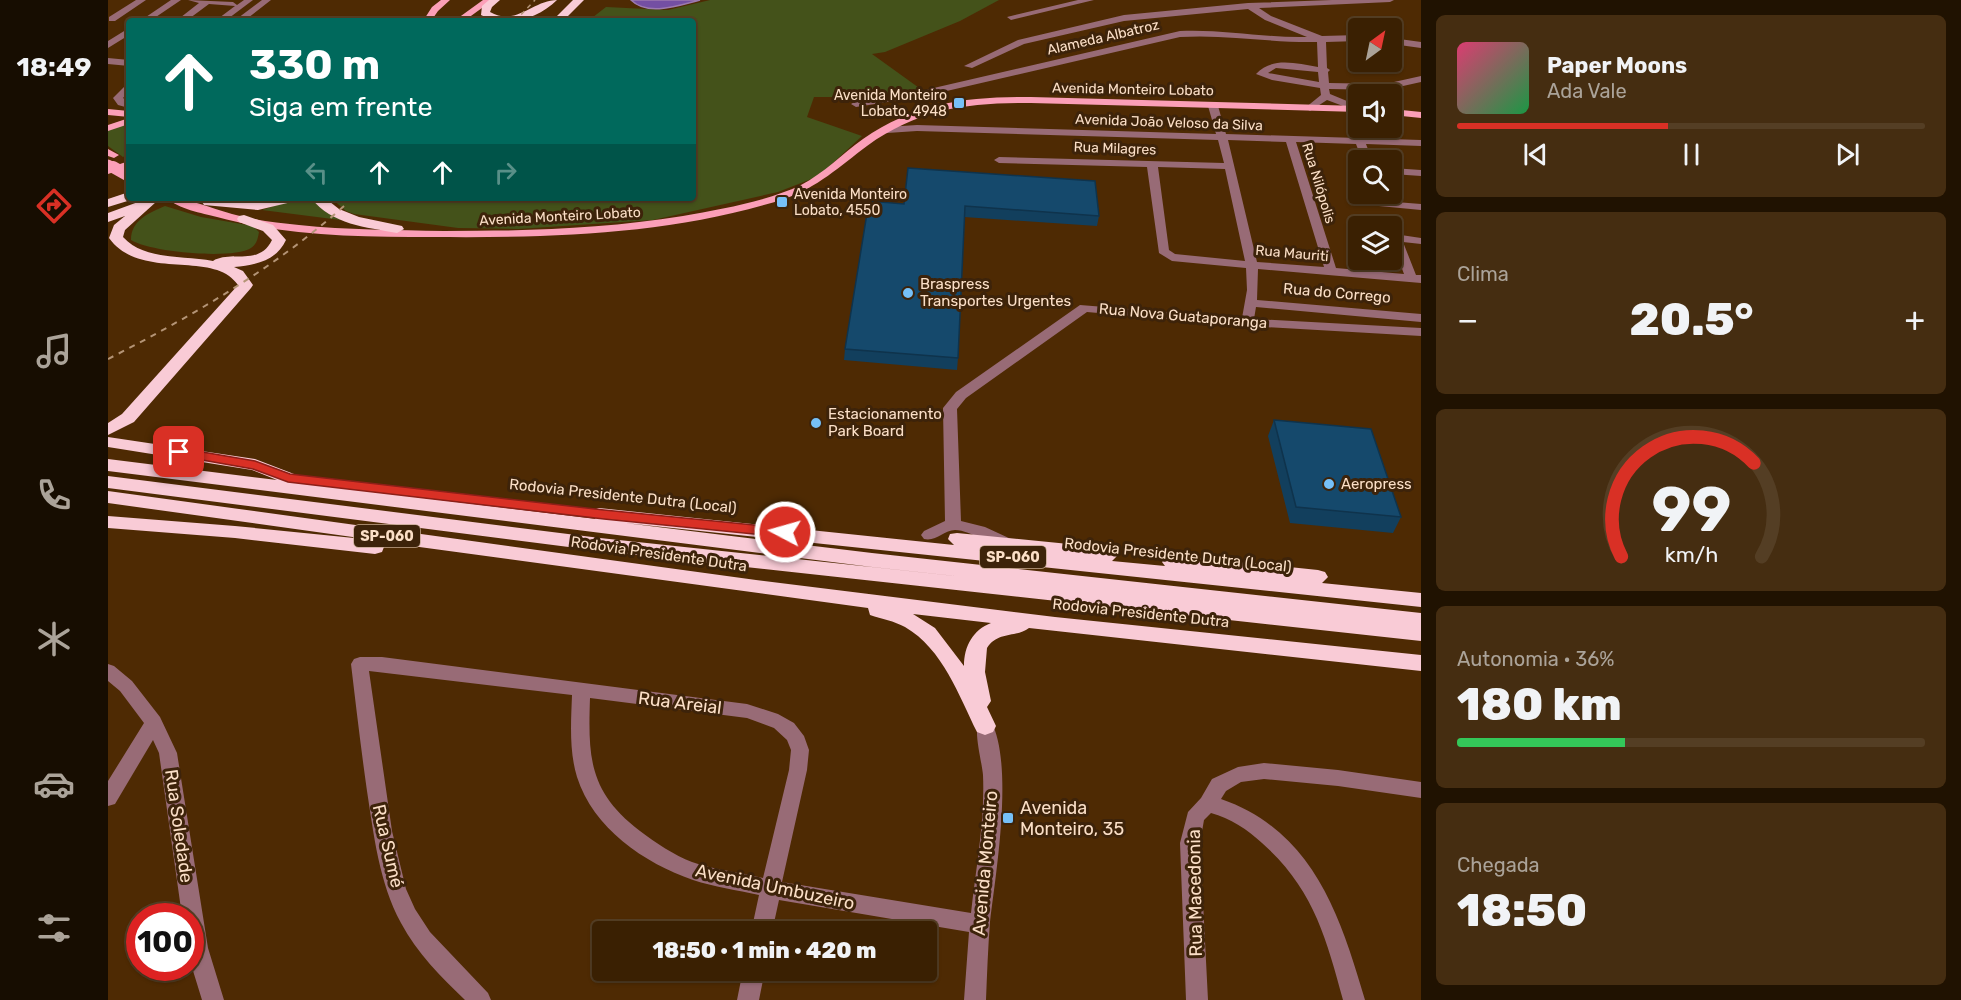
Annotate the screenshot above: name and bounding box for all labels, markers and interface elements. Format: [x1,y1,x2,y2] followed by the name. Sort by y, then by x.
[1045,16,1161,59] street label: Alameda Albatroz
[1348,18,1402,72] north arrow
[1348,18,1402,270] map controls
[249,40,380,90] text: 330 m
[150,42,228,120] icon: ahead
[16,51,92,83] text: 18:49
[1547,52,1687,79] text: Paper Moons
[1547,79,1627,103] text: Ada Vale
[1052,80,1214,99] street label: Avenida Monteiro Lobato
[1348,84,1402,138] button: sound
[834,87,947,120] place label: Avenida Monteiro Lobato, 4948
[249,91,433,123] text: Siga em frente
[952,96,966,110] marker: Avenida Monteiro Lobato, 4948
[1075,111,1263,134] street label: Avenida João Veloso da Silva
[1519,138,1552,171] icon: previous
[1675,138,1708,171] icon: pause
[1831,138,1864,171] icon: next
[1073,139,1157,158] street label: Rua Milagres
[1298,141,1339,226] street label: Rua Nilópolis
[1348,150,1402,204] button: search
[300,156,333,189] icon: left
[363,156,396,189] icon: ahead
[426,156,459,189] icon: ahead
[489,156,522,189] icon: right
[33,185,75,227] icon: directions
[794,186,907,219] place label: Avenida Monteiro Lobato, 4550
[775,195,789,209] marker: Avenida Monteiro Lobato, 4550
[479,204,641,229] street label: Avenida Monteiro Lobato
[1348,216,1402,270] button: layers
[1255,242,1329,265] street label: Rua Mauriti
[1457,262,1509,286] text: Clima
[920,275,1072,310] place label: Braspress Transportes Urgentes
[1282,279,1392,307] street label: Rua do Corrego
[901,286,915,300] marker: Braspress Transportes Urgentes
[1629,293,1754,346] text: 20.5°
[1098,300,1268,332] street label: Rua Nova Guataporanga
[1457,300,1478,339] text: −
[1904,300,1925,339] text: +
[33,330,75,372] icon: music
[828,405,942,440] place label: Estacionamento Park Board
[809,416,823,430] marker: Estacionamento Park Board
[153,426,204,477] pin
[162,435,195,468] icon: arrive
[1651,473,1731,547] text: 99
[33,474,75,516] icon: phone
[508,475,738,517] street label: Rodovia Presidente Dutra (Local)
[1341,475,1412,493] place label: Aeropress
[1322,477,1336,491] marker: Aeropress
[753,500,817,564] position arrow
[354,525,420,547] road number: SP-060
[570,533,748,575] street label: Rodovia Presidente Dutra
[1063,534,1293,576] street label: Rodovia Presidente Dutra (Local)
[1664,542,1718,567] text: km/h
[980,546,1046,568] road number: SP-060
[1052,595,1230,631] street label: Rodovia Presidente Dutra
[33,618,75,660] icon: climate
[1457,647,1615,671] text: Autonomia · 36%
[1457,678,1622,731] text: 180 km
[637,687,723,719] street label: Rua Areial
[33,763,75,805] icon: car
[160,768,198,884] street label: Rua Soledade
[968,790,1002,936] street label: Avenida Monteiro
[1020,797,1124,840] place label: Avenida Monteiro, 35
[368,802,408,890] street label: Rua Sumé
[1001,811,1015,825] marker: Avenida Monteiro, 35
[1183,829,1207,957] street label: Rua Macedonia
[1457,853,1540,877] text: Chegada
[693,859,857,915] street label: Avenida Umbuzeiro
[1457,884,1587,937] text: 18:50
[126,903,204,981] speed limit sign: 100
[33,907,75,949] icon: filters
[652,937,877,964] text: 18:50 · 1 min · 420 m

